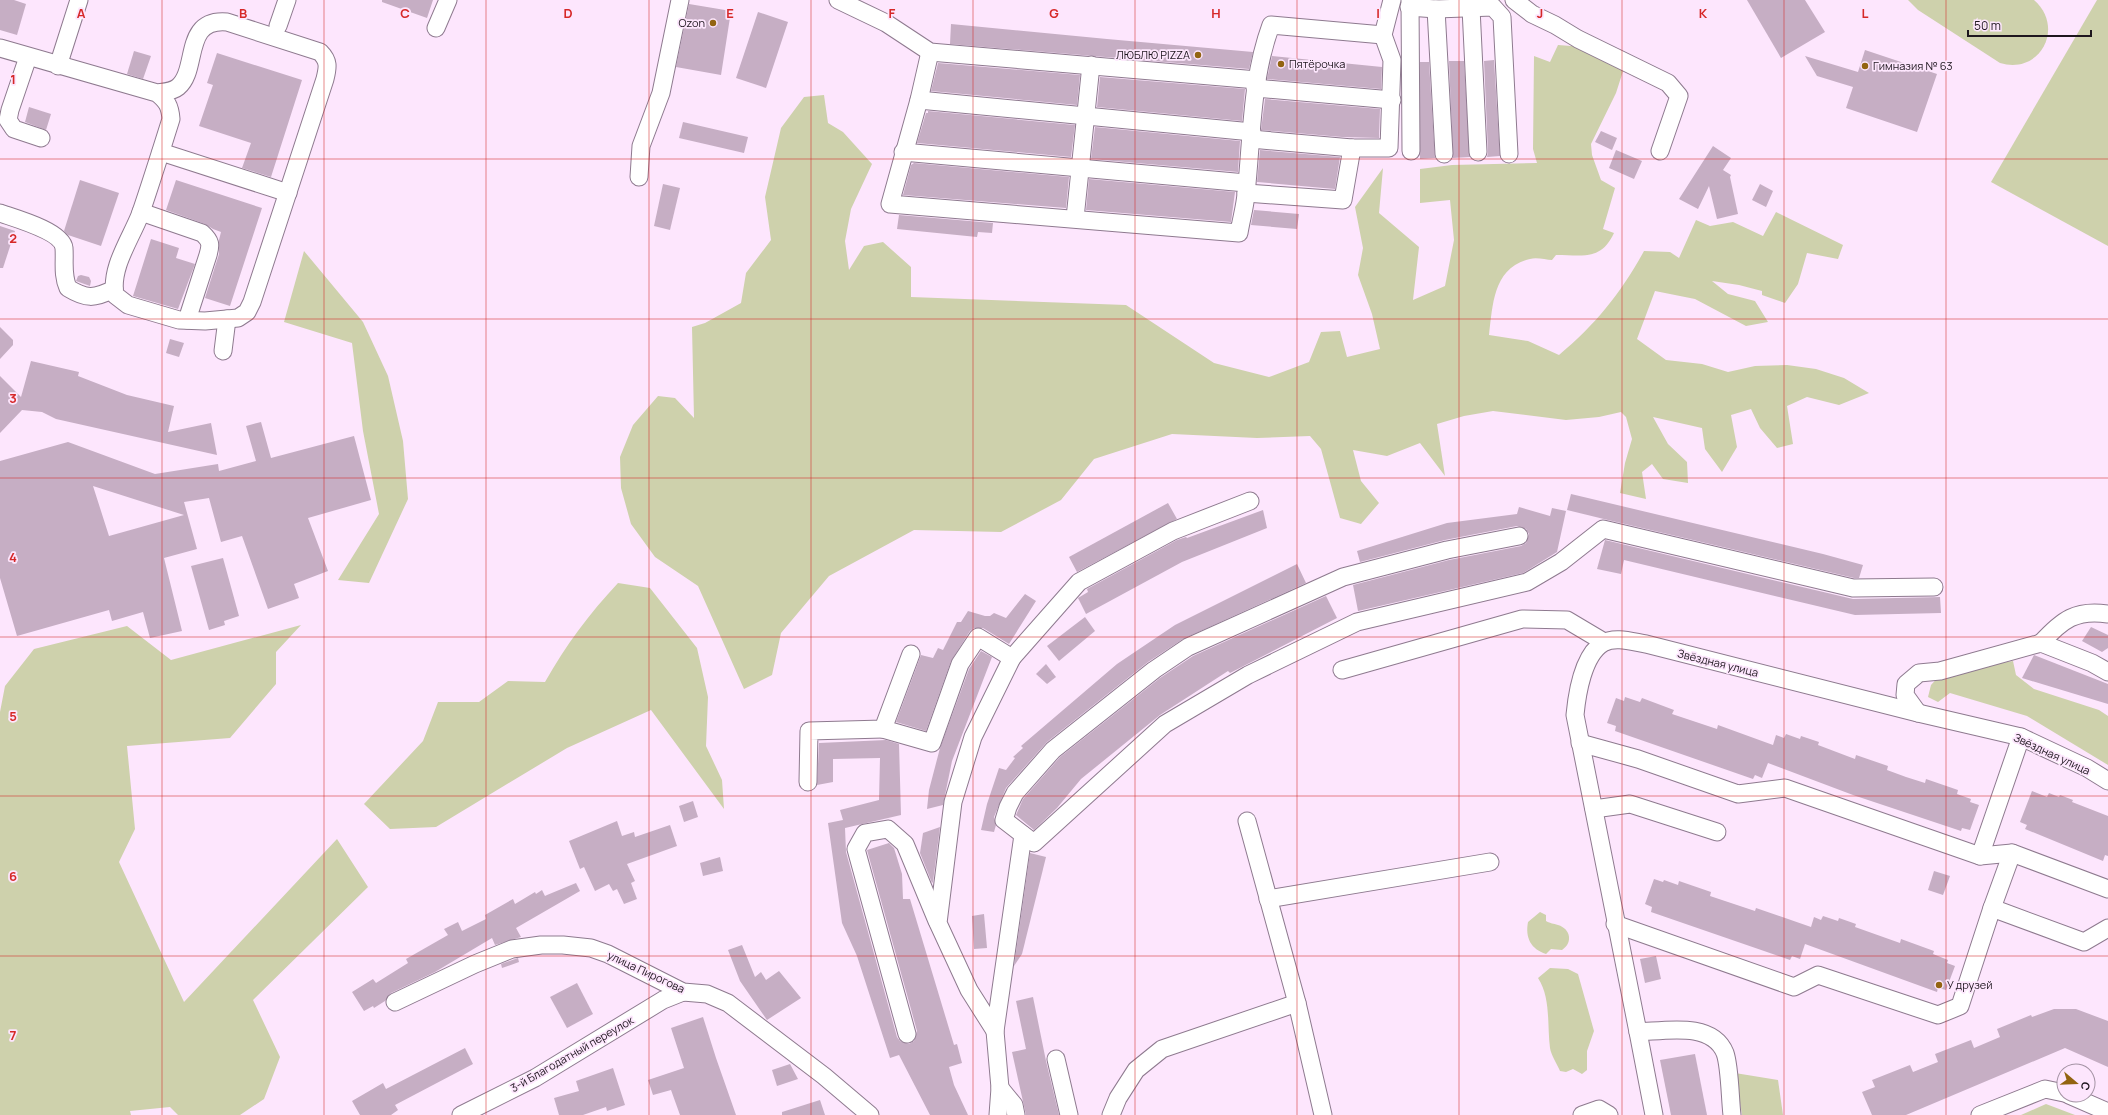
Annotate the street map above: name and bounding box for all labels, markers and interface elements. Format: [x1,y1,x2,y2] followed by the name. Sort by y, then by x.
[77,4,86,22] text: A
[239,4,247,22] text: B
[400,4,410,22] text: C
[563,4,573,22] text: D
[726,4,734,22] text: E
[889,4,896,22] text: F
[1049,4,1059,22] text: G
[1211,4,1221,22] text: H
[1376,4,1380,22] text: I
[1537,4,1543,22] text: J
[1699,4,1708,22] text: K
[1862,4,1869,22] text: L
[1968,12,2091,38] scale bar
[679,15,705,30] place label: Ozon
[1974,17,2001,34] text: 50 m
[708,18,718,28] marker: Ozon
[1116,47,1190,62] place label: ЛЮБЛЮ PIZZA
[1193,50,1203,60] marker: ЛЮБЛЮ PIZZA
[1289,56,1345,71] place label: Пятёрочка
[1873,58,1953,73] place label: Гимназия № 63
[1276,59,1286,69] marker: Пятёрочка
[1860,61,1870,71] marker: Гимназия № 63
[10,70,16,88] text: 1
[9,229,17,247] text: 2
[9,389,17,407] text: 3
[9,548,17,566] text: 4
[1676,645,1760,680] street label: Звёздная улица
[9,707,17,725] text: 5
[2012,729,2093,778] street label: Звёздная улица
[9,867,17,885] text: 6
[605,947,687,996] street label: улица Пирогова
[1947,977,1993,992] place label: У друзей
[1934,980,1944,990] marker: У друзей
[507,1012,636,1095] street label: 3-й Благодатный переулок
[10,1026,17,1044] text: 7
[2056,1063,2096,1103] north arrow
[2078,1080,2094,1093] text: С

